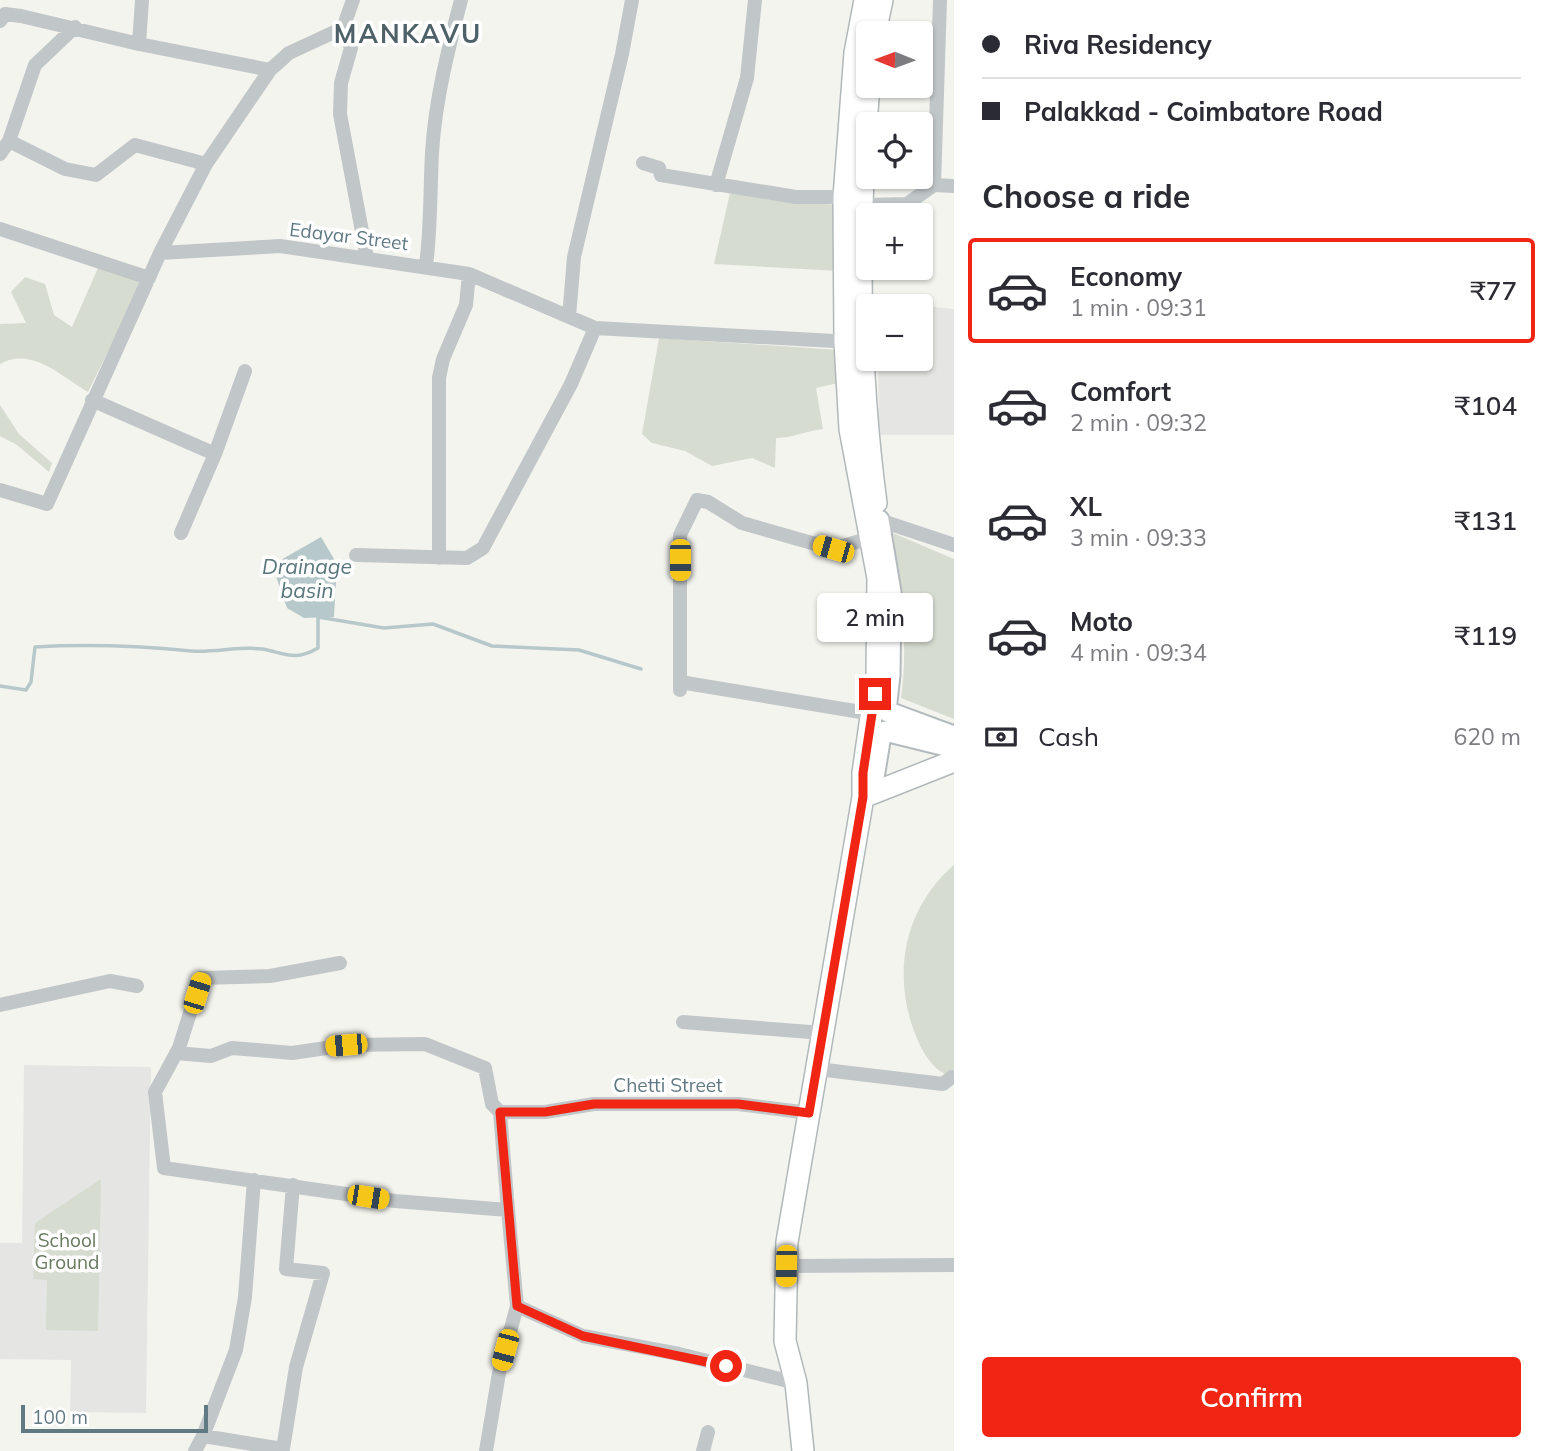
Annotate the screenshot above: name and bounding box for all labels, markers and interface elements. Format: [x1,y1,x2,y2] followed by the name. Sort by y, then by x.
[334,17,482,50] district label: MANKAVU
[856,21,933,98] north arrow
[856,21,933,371] map controls
[1024,28,1212,61] text: Riva Residency
[1024,95,1383,128] text: Palakkad - Coimbatore Road
[856,112,933,189] button: locate
[982,176,1190,216] text: Choose a ride
[856,203,933,280] button: +
[288,217,410,255] street label: Edayar Street
[986,259,1049,322] icon: car
[1070,260,1182,293] text: Economy
[1470,274,1517,307] text: ₹77
[1070,293,1207,322] text: 1 min · 09:31
[856,294,933,371] button: −
[986,374,1049,437] icon: car
[1070,375,1171,408] text: Comfort
[1455,389,1517,422] text: ₹104
[1070,408,1207,437] text: 2 min · 09:32
[986,489,1049,552] icon: car
[1070,490,1102,523] text: XL
[1455,504,1517,537] text: ₹131
[1070,523,1207,552] text: 3 min · 09:33
[810,533,857,565] car
[670,539,691,581] car
[262,553,352,603] water label: Drainage basin
[817,592,933,642] callout: 2 min
[845,603,905,632] text: 2 min
[986,604,1049,667] icon: car
[1070,605,1133,638] text: Moto
[1455,619,1517,652] text: ₹119
[1070,638,1207,667] text: 4 min · 09:34
[859,678,891,710] route end
[982,718,1020,756] icon: cash
[1038,720,1099,753] text: Cash
[1453,722,1521,751] text: 620 m
[181,970,214,1016] car
[325,1033,368,1057] car
[613,1073,723,1097] street label: Chetti Street
[346,1183,391,1211] car
[34,1228,100,1274] park label: School Ground
[776,1245,797,1287] car
[490,1327,521,1373] car
[710,1350,742,1382] route start
[982,1357,1521,1437] button: Confirm
[21,1402,208,1434] scale bar
[32,1405,88,1429] text: 100 m

